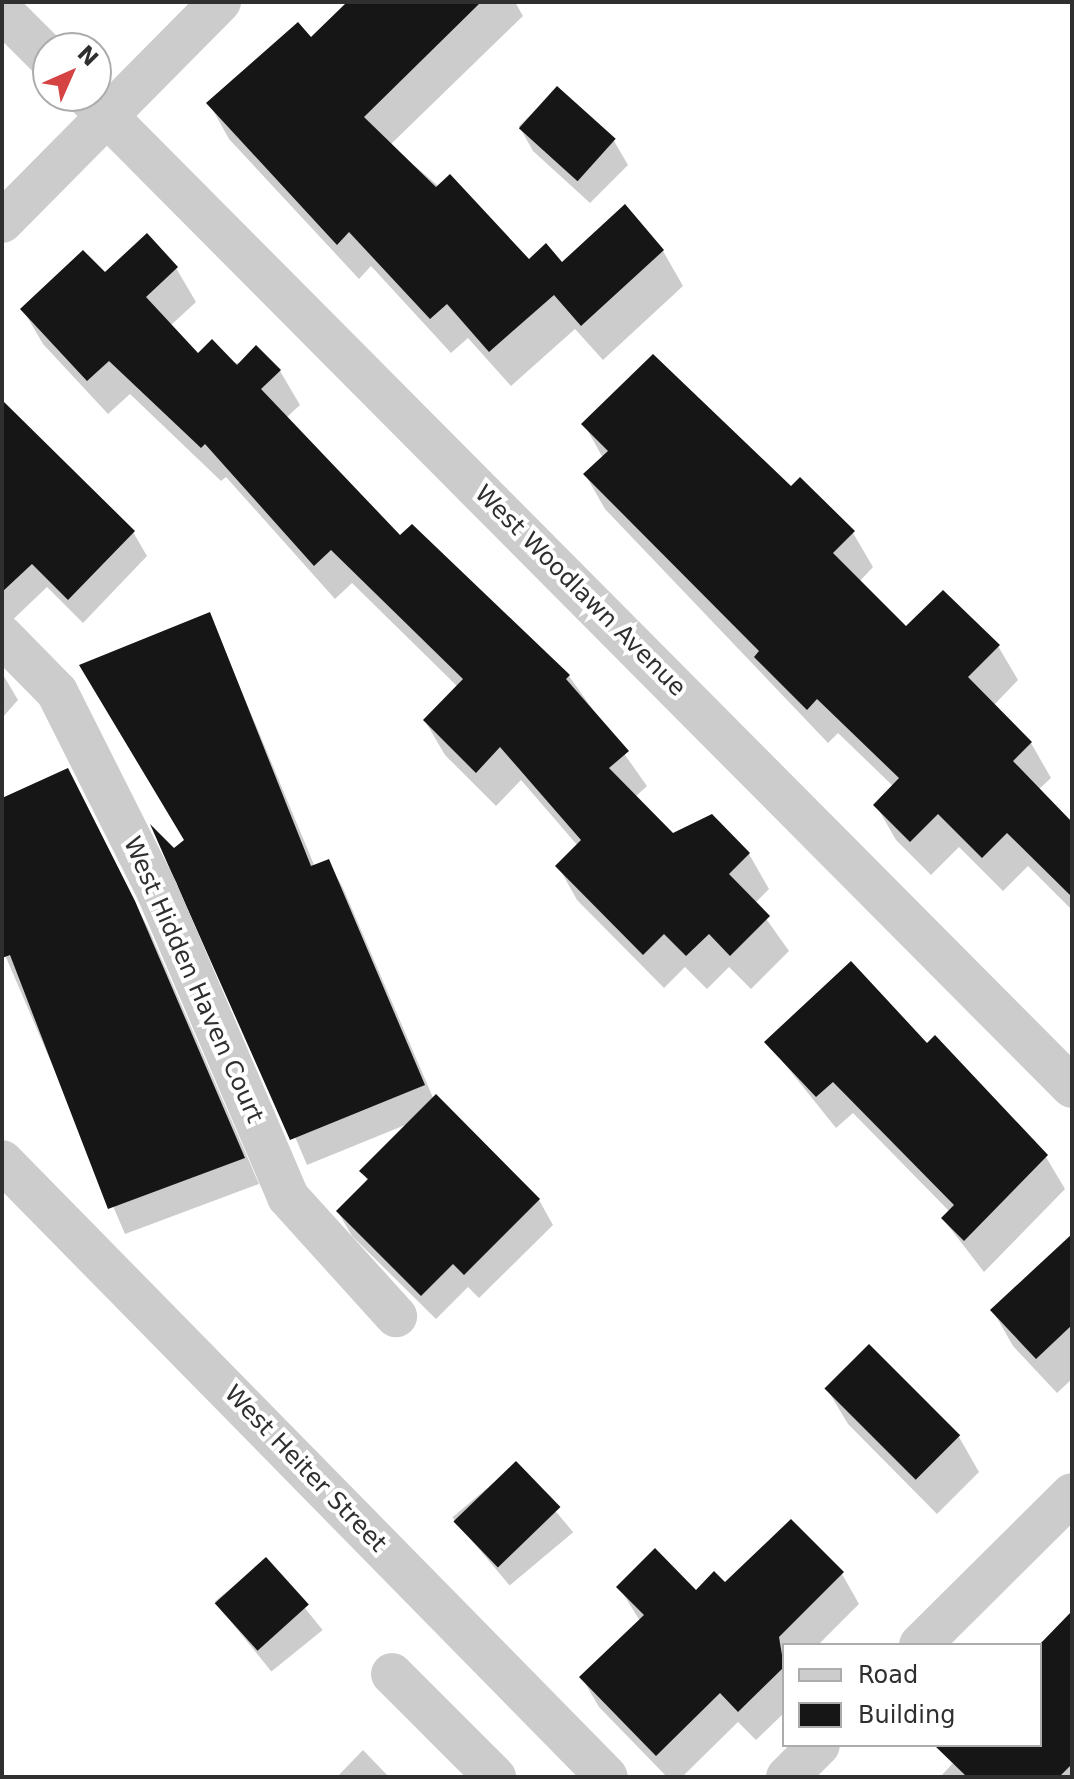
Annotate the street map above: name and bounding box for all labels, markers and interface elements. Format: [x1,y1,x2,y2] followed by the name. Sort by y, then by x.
[32,32,112,112] north arrow
[73,41,103,71] text: N
[468,479,692,703] street label: West Woodlawn Avenue
[117,833,269,1127] street label: West Hidden Haven Court
[218,1380,392,1558] street label: West Heiter Street
[782,1643,1042,1747] legend
[858,1661,918,1689] text: Road
[858,1701,955,1729] text: Building

